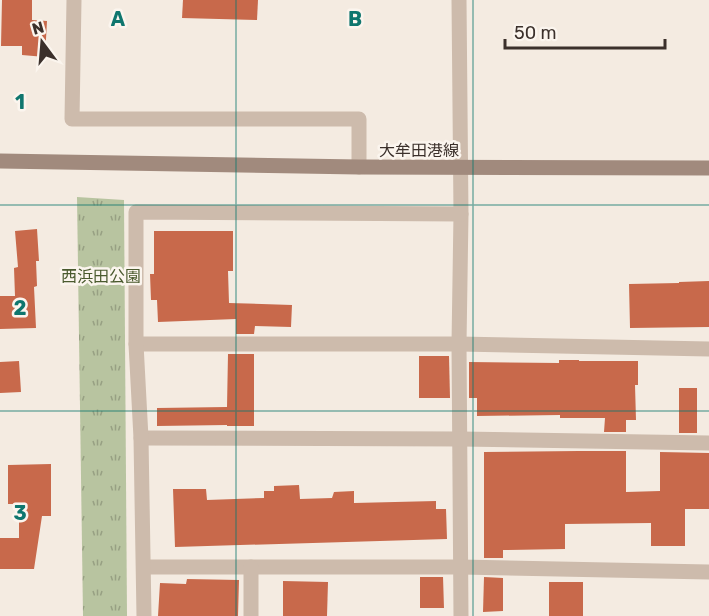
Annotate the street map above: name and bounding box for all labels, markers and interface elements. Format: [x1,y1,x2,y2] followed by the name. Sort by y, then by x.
[111,7,126,31] text: A
[348,7,362,31] text: B
[12,12,72,72] north arrow
[505,12,666,50] scale bar
[30,17,46,39] text: N
[514,22,557,44] text: 50 m
[15,90,25,114] text: 1
[379,141,459,160] street label: 大牟田港線
[61,267,141,286] park label: 西浜田公園
[14,296,27,320] text: 2
[13,501,27,525] text: 3

